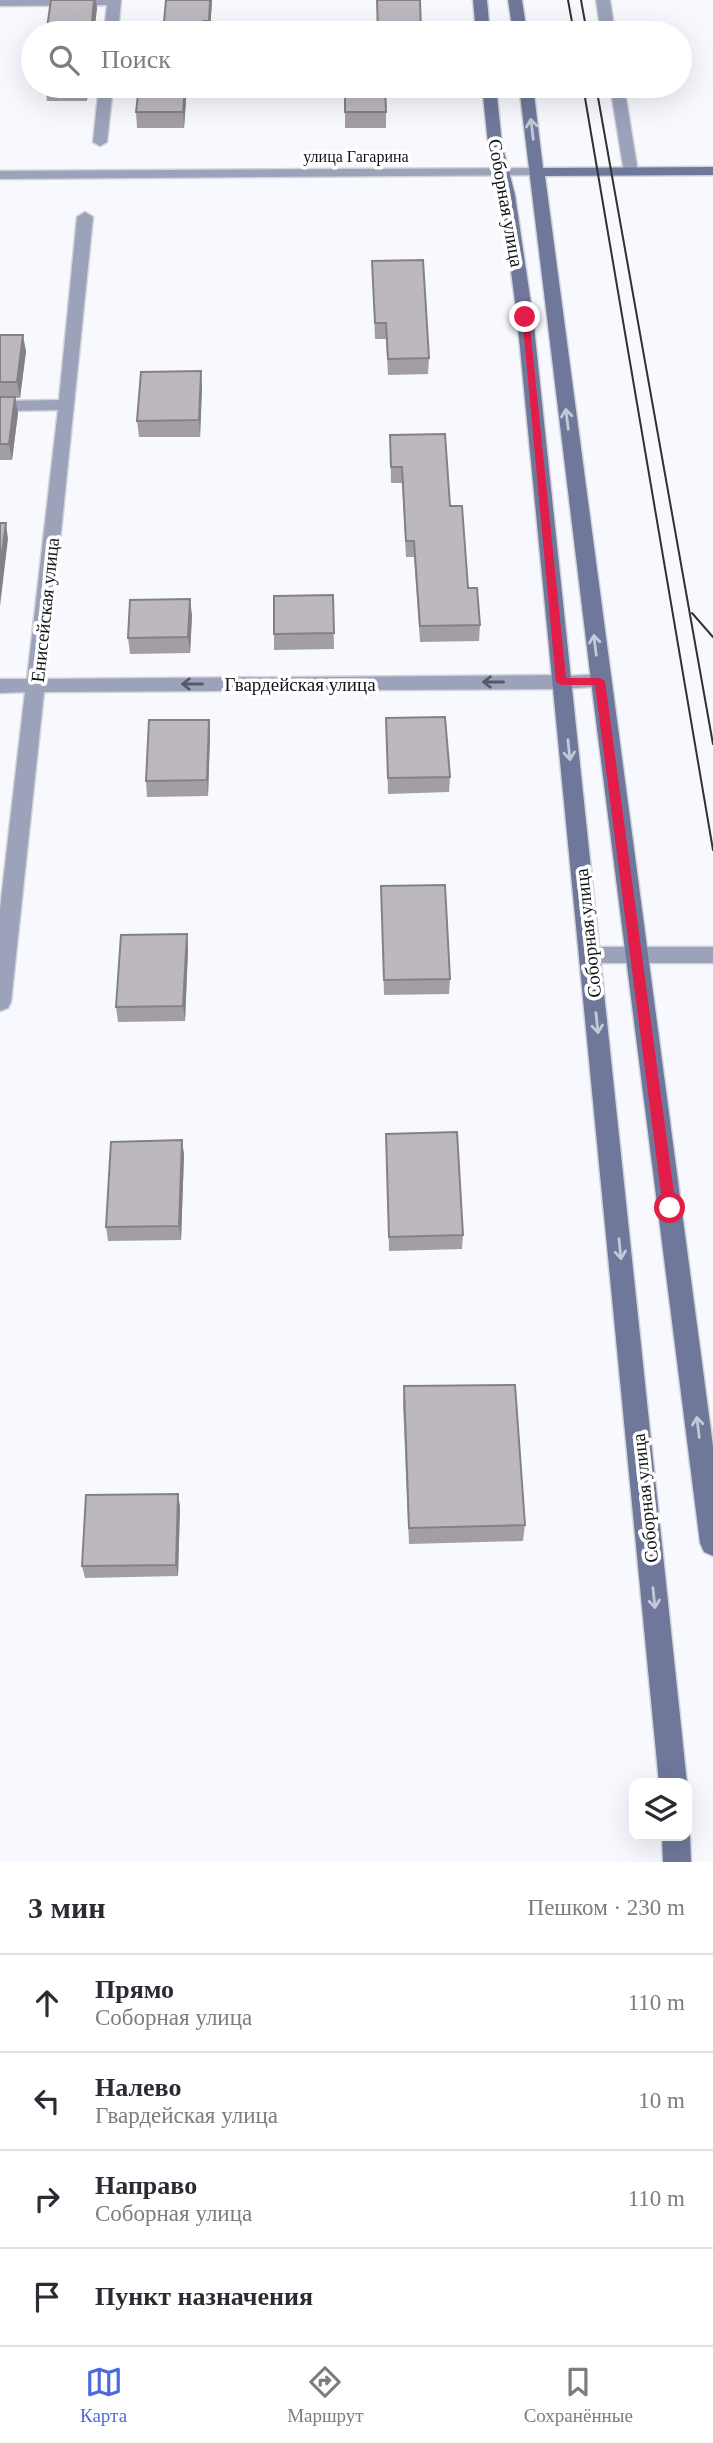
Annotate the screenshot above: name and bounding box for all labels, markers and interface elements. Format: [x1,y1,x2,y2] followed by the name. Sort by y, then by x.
[21,21,692,98] search box
[45,41,83,79] icon: search
[101,45,171,74] text: Поиск
[525,118,538,141] one-way arrow
[484,137,528,269] street label: Соборная улица
[303,148,409,166] street label: улица Гагарина
[509,301,540,332] route end
[561,408,574,431] one-way arrow
[27,536,63,683] street label: Енисейская улица
[589,634,602,656] one-way arrow
[224,674,376,695] street label: Гвардейская улица
[482,675,505,689] one-way arrow
[181,677,204,691] one-way arrow
[562,738,575,761] one-way arrow
[571,867,605,999] street label: Соборная улица
[591,1011,604,1034] one-way arrow
[654,1192,685,1223] route start
[614,1238,627,1260] one-way arrow
[691,1416,704,1438] one-way arrow
[628,1432,662,1564] street label: Соборная улица
[648,1586,661,1609] one-way arrow
[629,1778,692,1841] map controls
[629,1778,692,1841] button: layers
[28,1891,106,1924] text: 3 мин
[528,1895,685,1920] text: Пешком · 230 m
[95,1975,174,2004] text: Прямо
[28,1984,66,2022] icon: ahead
[628,1990,685,2015] text: 110 m
[95,2005,252,2030] text: Соборная улица
[95,2073,181,2102] text: Налево
[28,2082,66,2120] icon: left
[638,2088,685,2113] text: 10 m
[95,2103,278,2128] text: Гвардейская улица
[95,2171,197,2200] text: Направо
[28,2180,66,2218] icon: right
[628,2186,685,2211] text: 110 m
[95,2201,252,2226] text: Соборная улица
[28,2278,66,2316] icon: arrive
[95,2282,313,2311] text: Пункт назначения
[80,2363,127,2427] tab: Карта
[287,2363,364,2427] tab: Маршрут
[524,2363,633,2427] tab: Сохранённые

